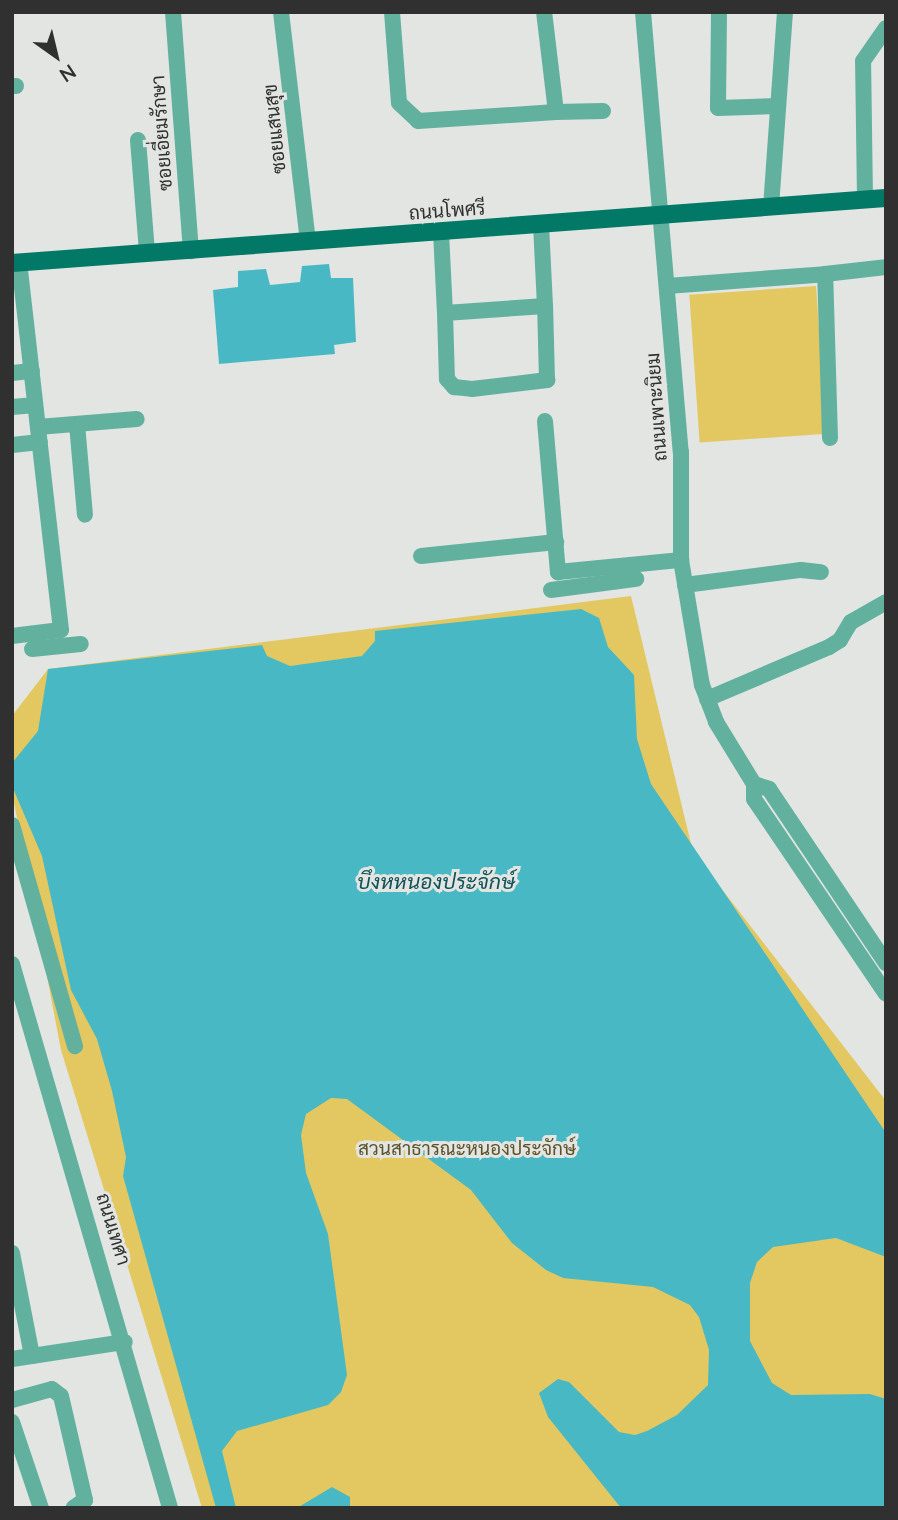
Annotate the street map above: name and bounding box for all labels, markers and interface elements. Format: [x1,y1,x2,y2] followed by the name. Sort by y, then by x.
[21,21,91,91] north arrow
[56,60,81,87] text: N
[146,75,176,191] street label: ซอยเอี่ยมรักษา
[258,83,290,175] street label: ซอยแสนสุข
[408,196,486,224] street label: ถนนโพศรี
[641,352,671,462] street label: ถนนเพาะนิยม
[357,868,515,894] water label: บึงหหนองประจักษ์
[358,1137,576,1159] park label: สวนสาธารณะหนองประจักษ์
[92,1190,136,1268] street label: ถนนเทศา

